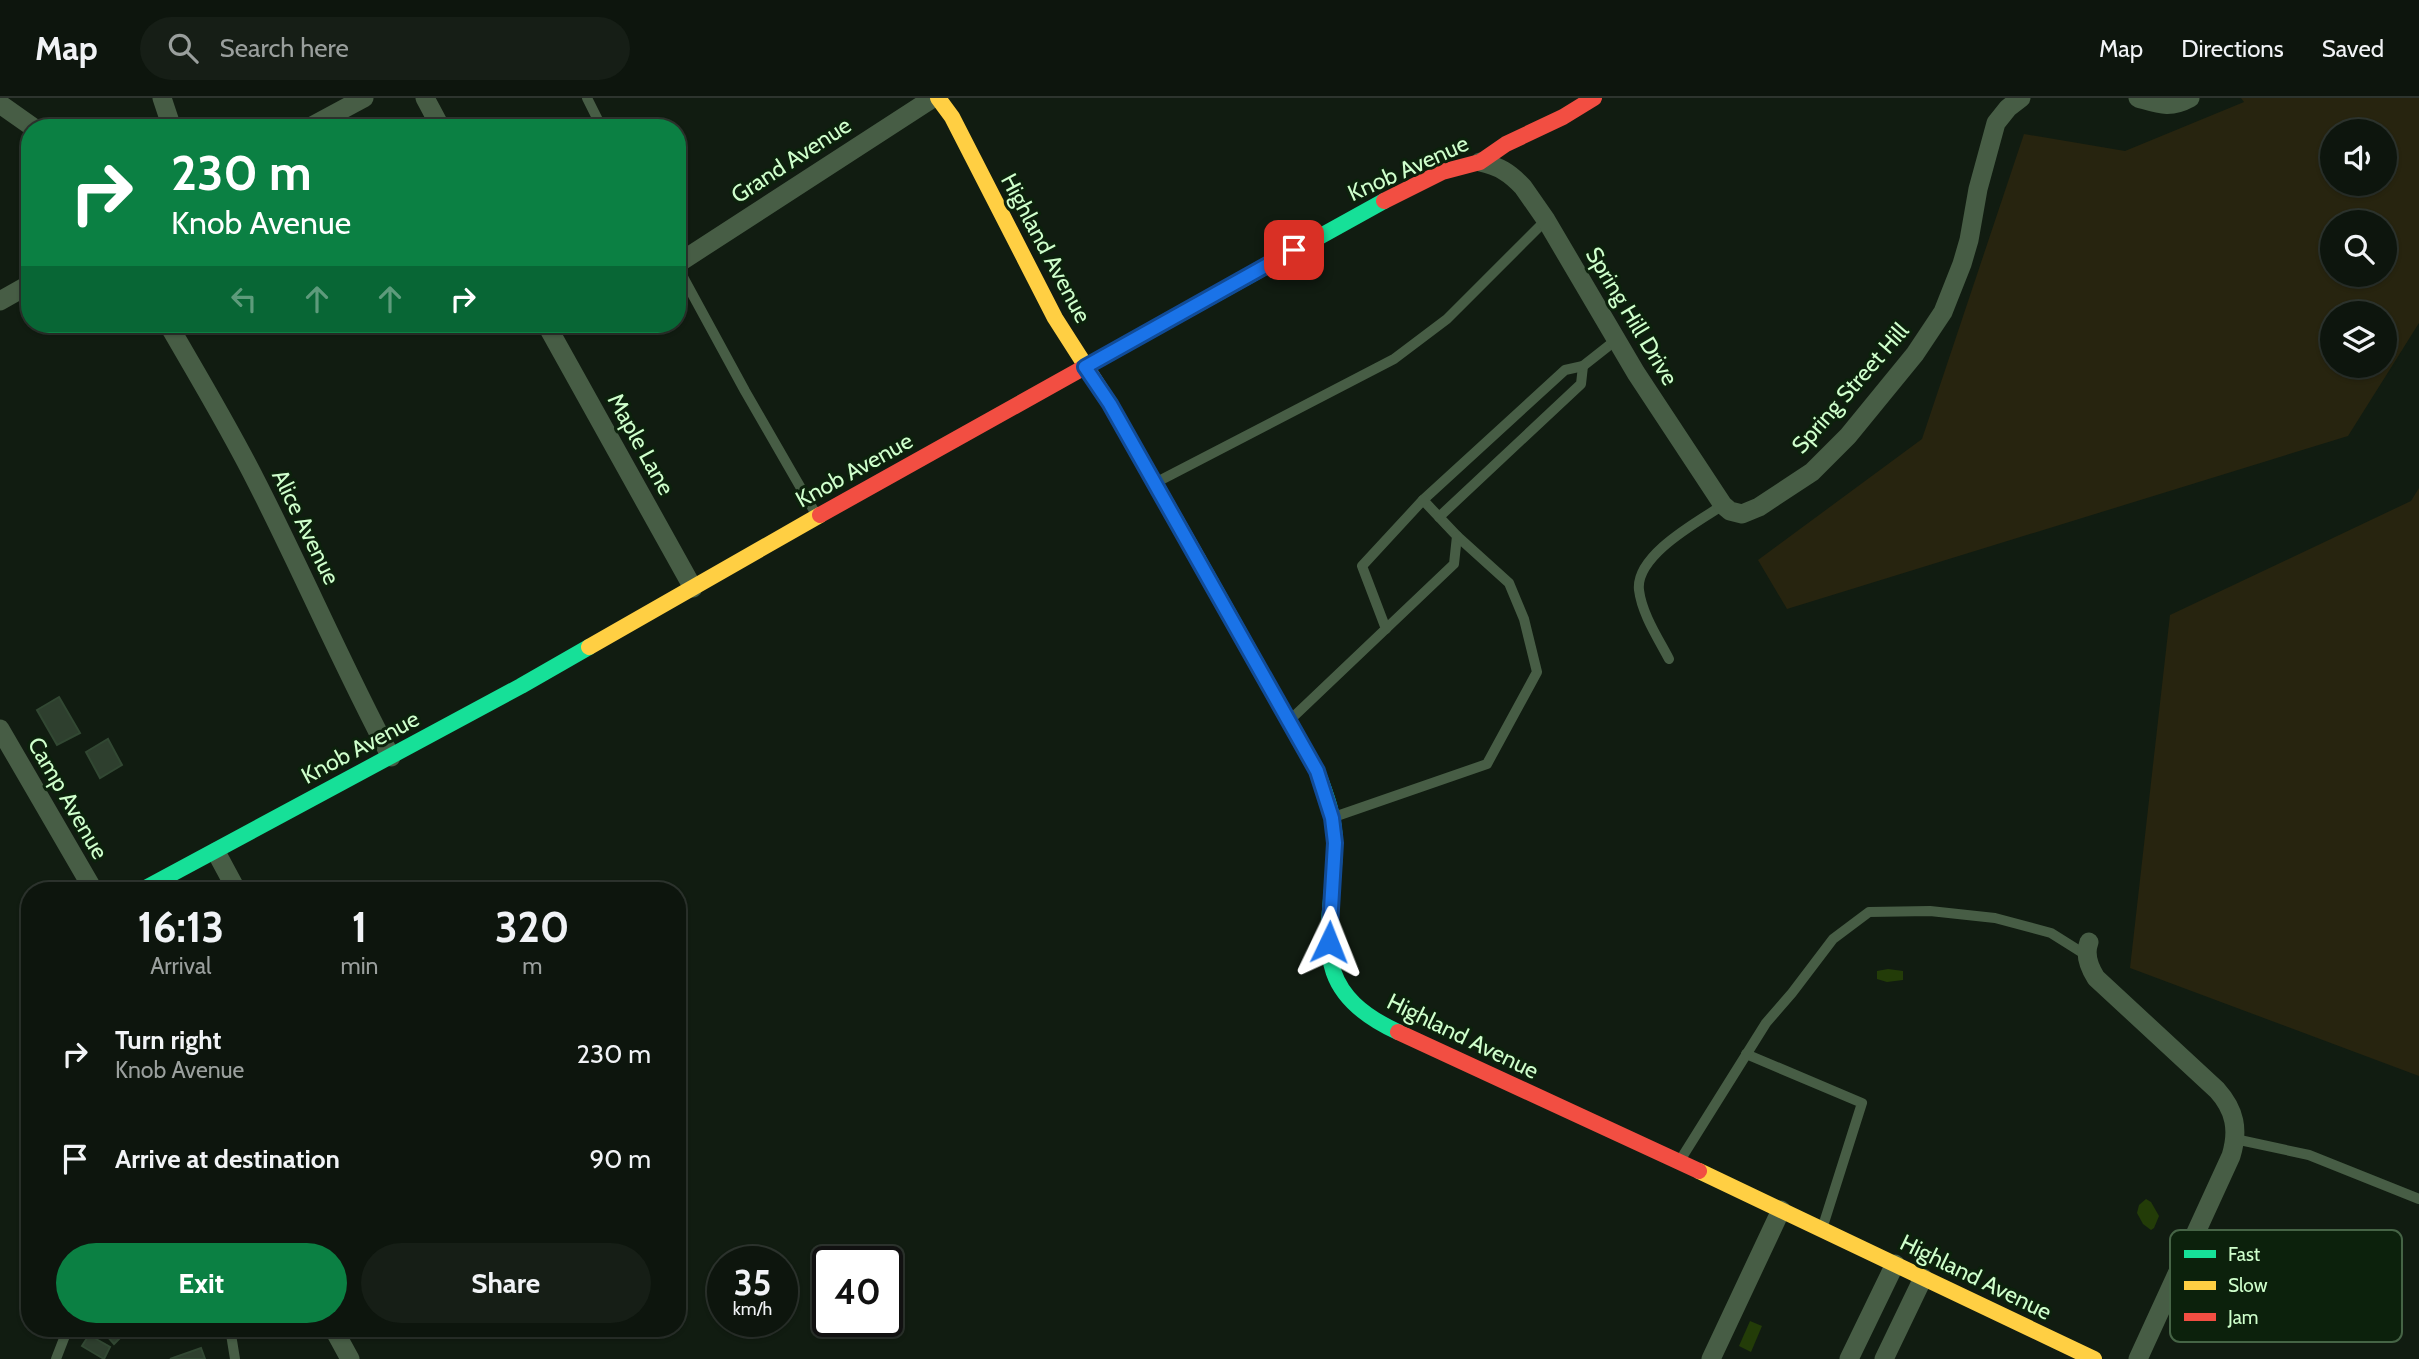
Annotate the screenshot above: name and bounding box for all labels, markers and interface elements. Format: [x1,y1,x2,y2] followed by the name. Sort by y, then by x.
[140,17,630,80] search box
[35,28,98,68] text: Map
[164,29,202,67] icon: search
[220,32,349,64] text: Search here
[2099,34,2143,63] text: Map
[2181,34,2284,63] text: Directions
[2322,34,2384,63] text: Saved
[726,111,856,209] street label: Grand Avenue
[2320,119,2397,378] map controls
[2320,119,2397,196] button: sound
[1343,129,1473,207] street label: Knob Avenue
[171,143,312,202] text: 230 m
[56,147,147,238] icon: right
[995,169,1097,328] street label: Highland Avenue
[171,203,351,242] text: Knob Avenue
[2320,210,2397,287] button: search
[1264,220,1324,280] pin
[1275,231,1313,269] icon: arrive
[1580,242,1684,390] street label: Spring Hill Drive
[225,280,263,318] icon: left
[298,280,336,318] icon: ahead
[371,280,409,318] icon: ahead
[444,280,482,318] icon: right
[2320,301,2397,378] button: layers
[1786,317,1915,459] street label: Spring Street Hill
[602,388,680,500] street label: Maple Lane
[791,426,918,514] street label: Knob Avenue
[266,465,346,589] street label: Alice Avenue
[296,704,424,790] street label: Knob Avenue
[22,732,114,864] street label: Camp Avenue
[138,901,224,953] text: 16:13
[352,901,367,953] text: 1
[495,901,569,953] text: 320
[1292,905,1366,979] position arrow
[150,952,211,980] text: Arrival
[341,952,378,980] text: min
[522,952,542,980] text: m
[1383,987,1543,1085] street label: Highland Avenue
[115,1024,221,1056] text: Turn right
[56,1035,94,1073] icon: right
[577,1038,651,1070] text: 230 m
[115,1056,244,1084] text: Knob Avenue
[56,1140,94,1178] icon: arrive
[115,1143,340,1175] text: Arrive at destination
[589,1143,651,1175] text: 90 m
[1896,1228,2056,1326] street label: Highland Avenue
[2170,1230,2402,1342] legend
[56,1243,347,1323] button: Exit
[361,1243,651,1323] button: Share
[2228,1243,2261,1266] text: Fast
[812,1246,903,1337] speed limit sign: 40
[734,1261,771,1304] text: 35
[2228,1274,2268,1297] text: Slow
[733,1298,772,1320] text: km/h
[2227,1306,2258,1329] text: Jam

